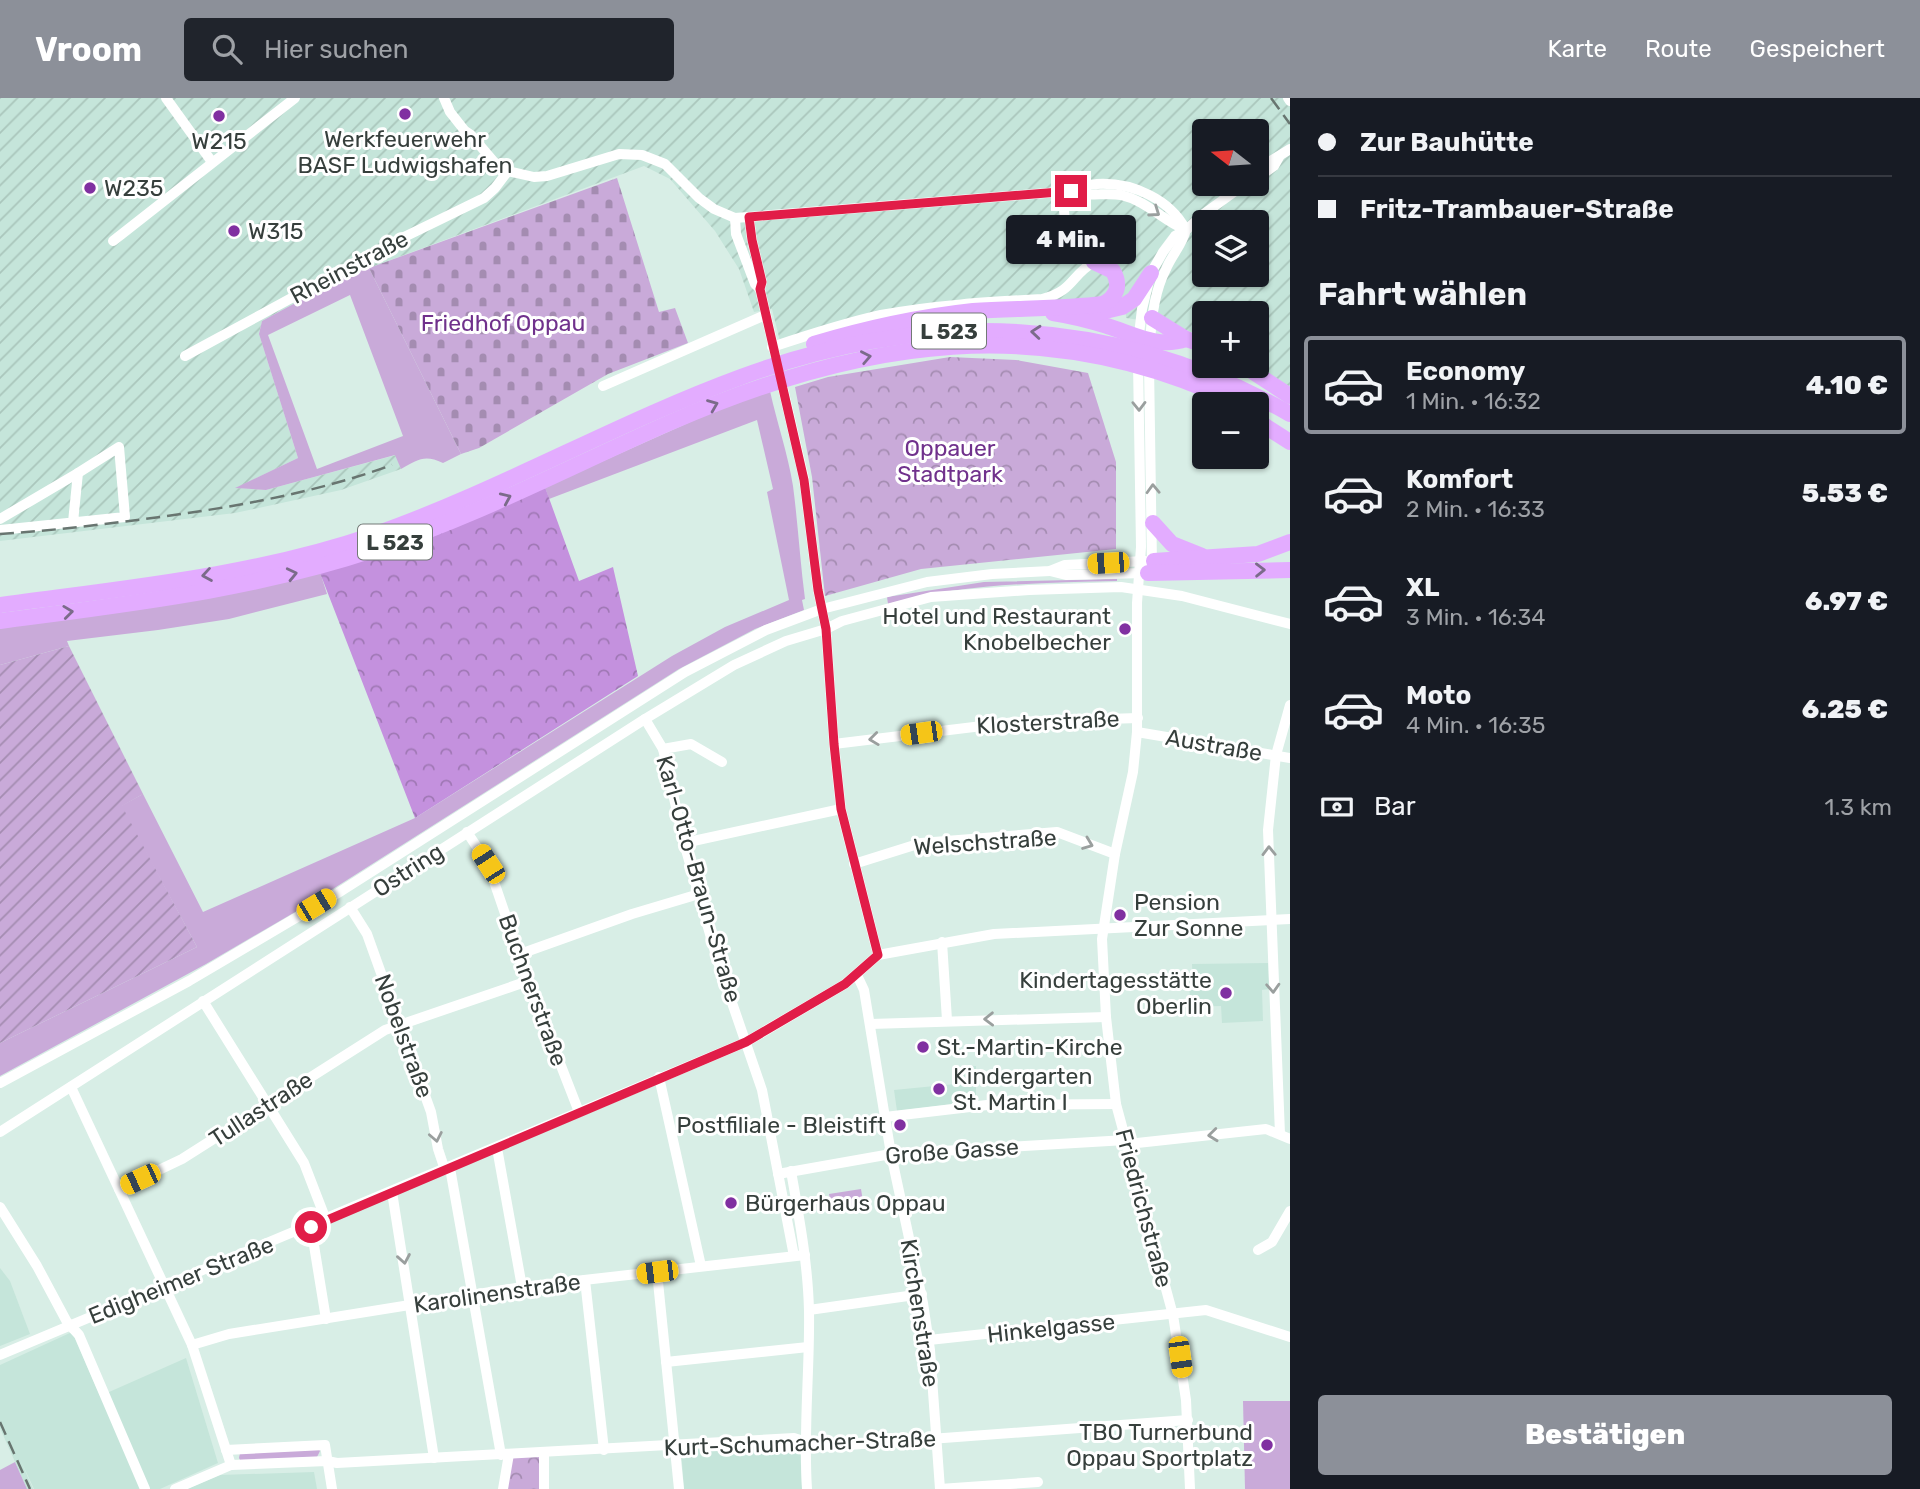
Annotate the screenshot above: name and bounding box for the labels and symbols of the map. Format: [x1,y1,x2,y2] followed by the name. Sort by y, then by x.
[397,106,413,122] marker: Werkfeuerwehr BASF Ludwigshafen
[211,108,227,124] marker: W215
[1192,119,1269,196] north arrow
[298,125,513,179] place label: Werkfeuerwehr BASF Ludwigshafen
[191,127,247,155] place label: W215
[104,174,163,202] place label: W235
[1055,175,1087,207] route end
[82,180,98,196] marker: W235
[1147,204,1160,216] one-way arrow
[1006,216,1136,264] callout: 4 Min.
[248,217,303,245] place label: W315
[226,223,242,239] marker: W315
[285,224,413,310] street label: Rheinstraße
[421,309,585,337] park label: Friedhof Oppau
[912,314,986,348] road number: L 523
[1030,325,1041,340] one-way arrow
[860,351,872,366] one-way arrow
[707,399,719,413] one-way arrow
[1131,400,1146,411] one-way arrow
[897,434,1003,488] park label: Oppauer Stadtpark
[1145,483,1160,494] one-way arrow
[499,492,511,506] one-way arrow
[358,524,432,560] road number: L 523
[1087,551,1130,575] car
[1255,562,1266,578] one-way arrow
[201,567,213,582] one-way arrow
[286,567,298,582] one-way arrow
[882,602,1111,656] place label: Hotel und Restaurant Knobelbecher
[62,605,74,620] one-way arrow
[1117,621,1133,637] marker: Hotel und Restaurant Knobelbecher
[976,704,1120,740] street label: Klosterstraße
[899,720,944,746] car
[1164,723,1264,767] street label: Austraße
[869,732,880,747] one-way arrow
[650,752,748,1006] street label: Karl-Otto-Braun-Straße
[913,823,1057,861] street label: Welschstraße
[1081,835,1093,849] one-way arrow
[368,837,448,903] street label: Ostring
[468,841,509,887] car
[1261,846,1276,857] one-way arrow
[293,885,340,925] car
[1134,888,1243,942] place label: Pension Zur Sonne
[1112,907,1128,923] marker: Pension Zur Sonne
[493,910,573,1070] street label: Buchnerstraße
[1019,966,1212,1020] place label: Kindertagesstätte Oberlin
[369,970,439,1102] street label: Nobelstraße
[1265,982,1280,993] one-way arrow
[1218,985,1234,1001] marker: Kindertagesstätte Oberlin
[983,1011,993,1027] one-way arrow
[937,1033,1123,1061] place label: St.-Martin-Kirche
[915,1039,931,1055] marker: St.-Martin-Kirche
[953,1062,1092,1116] place label: Kindergarten St. Martin I
[204,1065,318,1153] street label: Tullastraße
[931,1081,947,1097] marker: Kindergarten St. Martin I
[677,1111,886,1139] place label: Postfiliale - Bleistift
[892,1117,908,1133] marker: Postfiliale - Bleistift
[1109,1125,1179,1291] street label: Friedrichstraße
[1207,1128,1218,1143] one-way arrow
[427,1131,442,1143] one-way arrow
[884,1132,1020,1170] street label: Große Gasse
[117,1161,164,1197] car
[745,1189,946,1217] place label: Bürgerhaus Oppau
[723,1195,739,1211] marker: Bürgerhaus Oppau
[295,1211,327,1243] route start
[84,1230,278,1330] street label: Edigheimer Straße
[894,1237,946,1389] street label: Kirchenstraße
[396,1253,411,1265] one-way arrow
[635,1259,680,1285] car
[412,1267,582,1319] street label: Karolinenstraße
[986,1307,1116,1349] street label: Hinkelgasse
[1167,1335,1194,1379] car
[1066,1418,1253,1472] place label: TBO Turnerbund Oppau Sportplatz
[663,1424,937,1462] street label: Kurt-Schumacher-Straße
[1259,1437,1275,1453] marker: TBO Turnerbund Oppau Sportplatz

